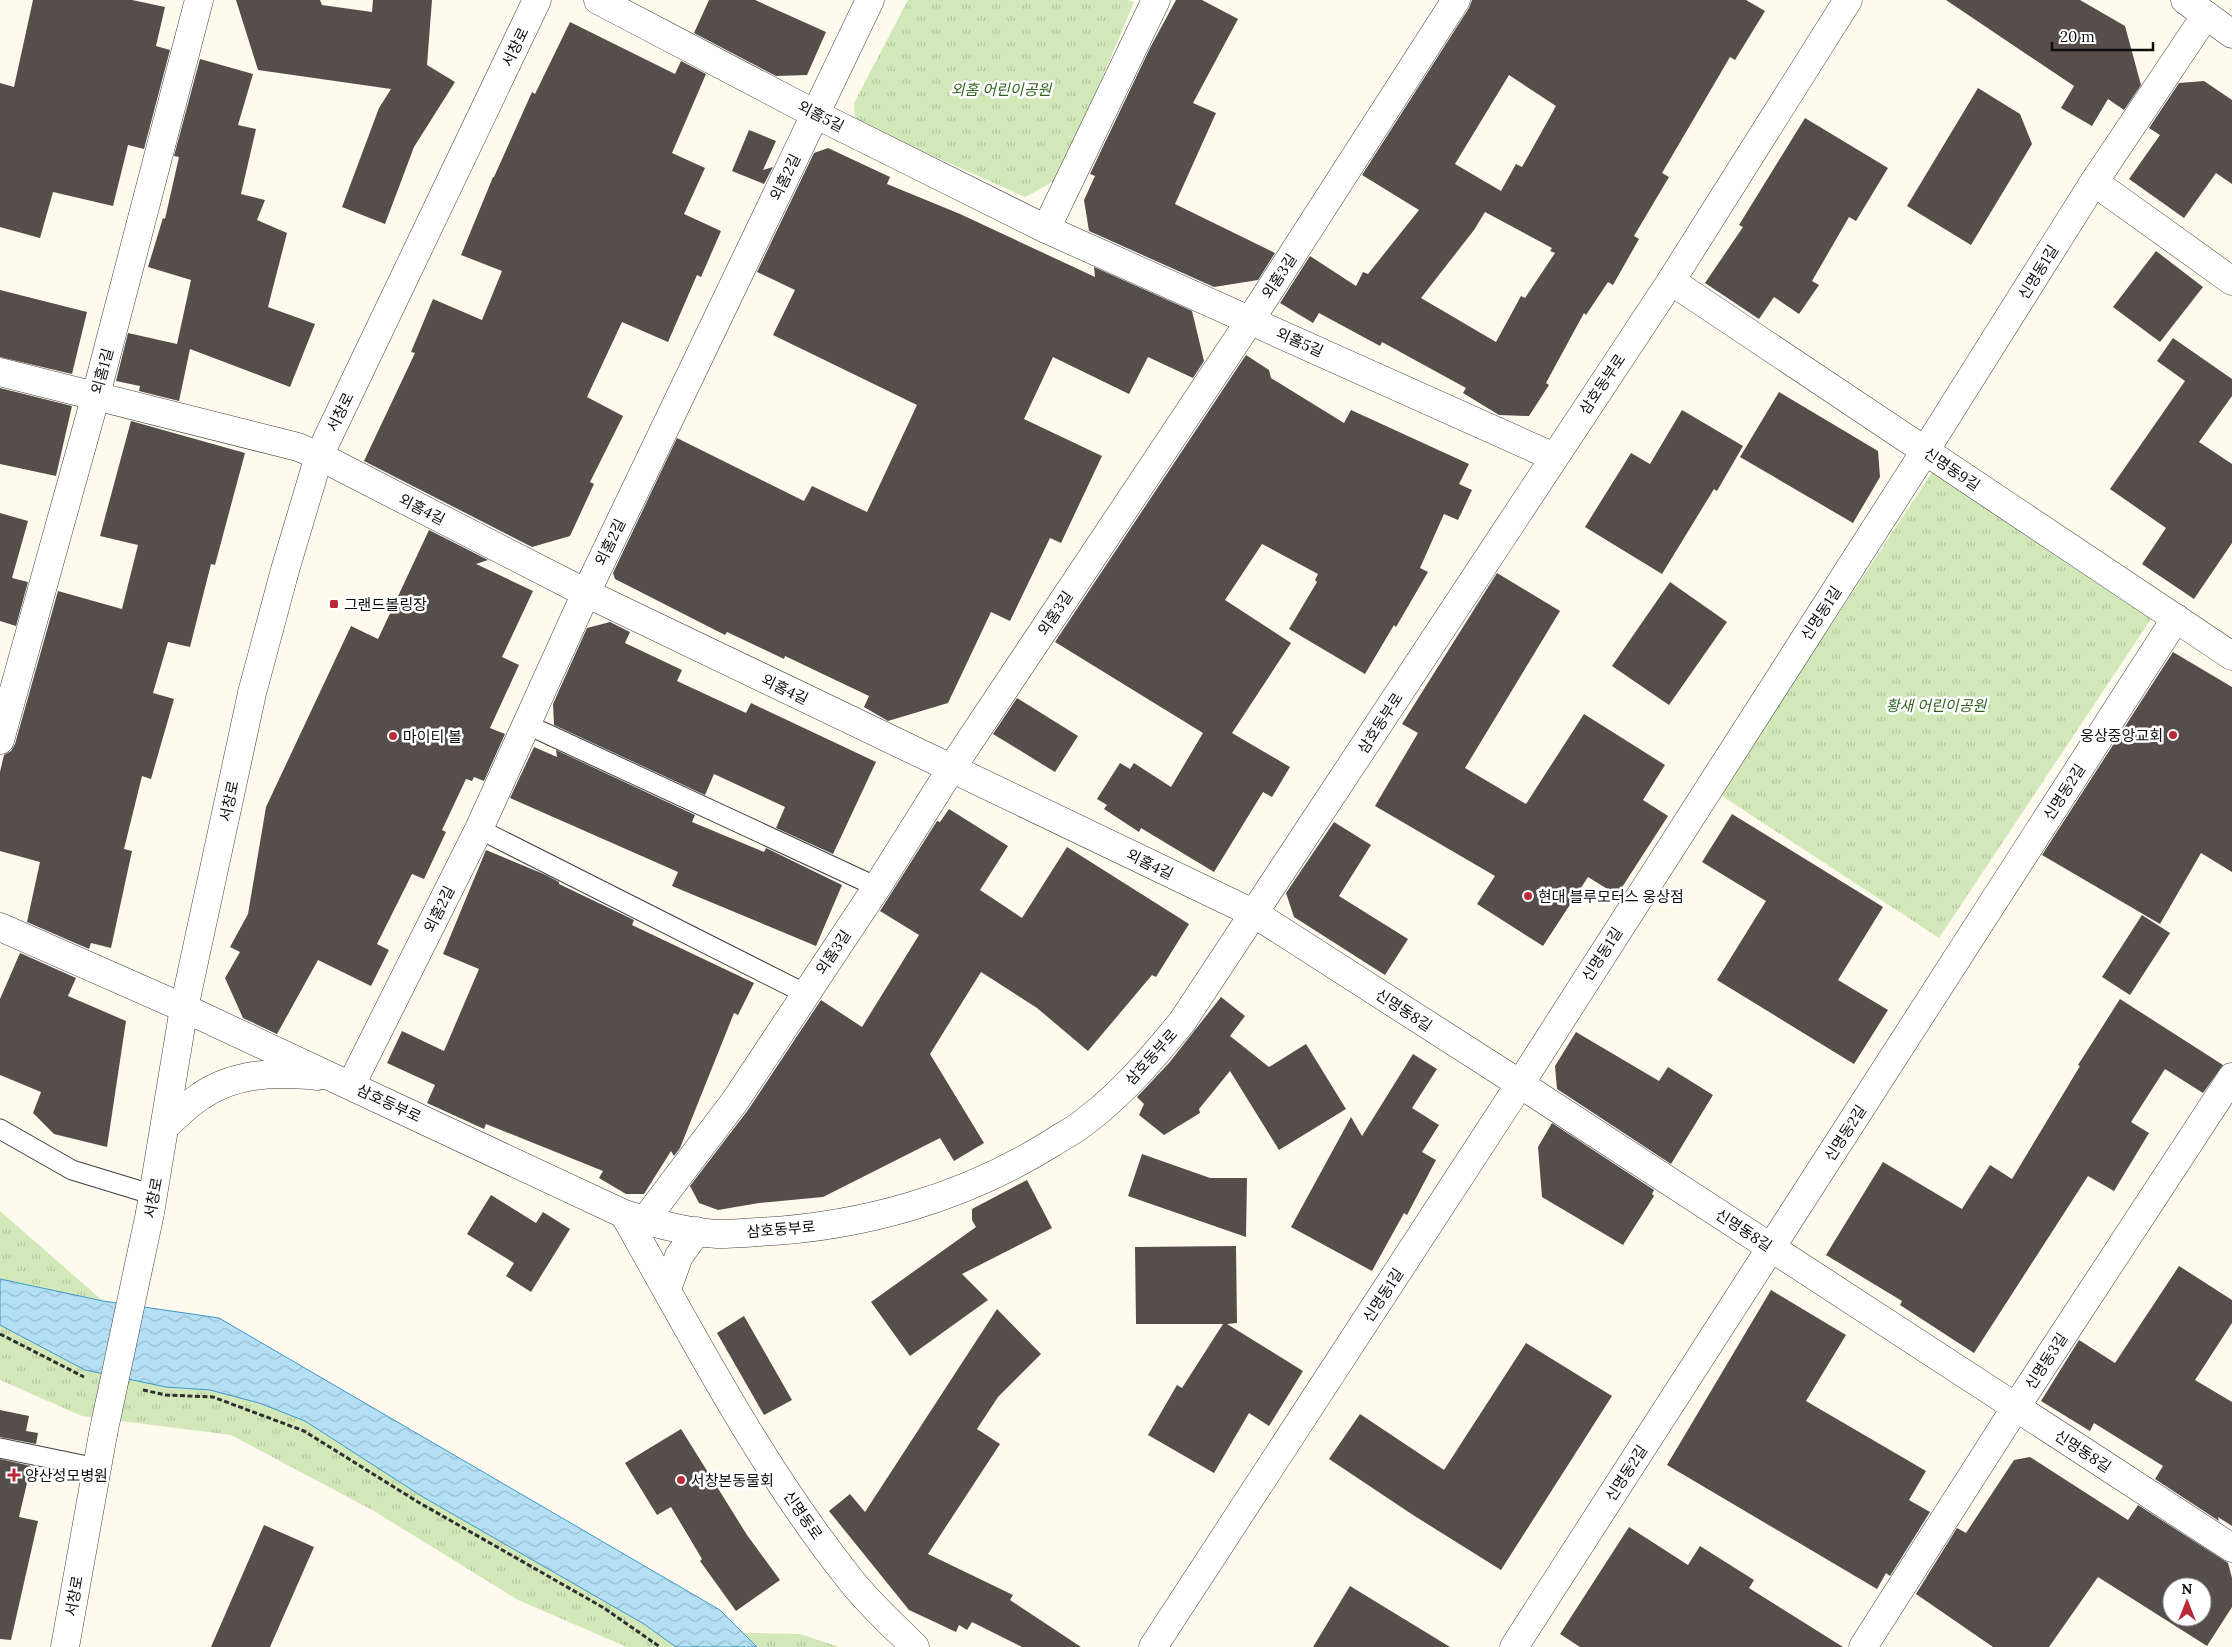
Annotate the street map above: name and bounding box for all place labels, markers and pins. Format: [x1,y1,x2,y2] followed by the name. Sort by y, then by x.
[344,595,427,614] place label: 그랜드볼링장
[328,598,340,610] marker: 그랜드볼링장
[2080,726,2163,745] place label: 웅상중앙교회
[403,727,462,746] place label: 마이티 볼
[2167,729,2179,741] marker: 웅상중앙교회
[387,730,399,742] marker: 마이티 볼
[1538,887,1684,906] place label: 현대 블루모터스 웅상점
[1522,890,1534,902] marker: 현대 블루모터스 웅상점
[25,1466,108,1485] place label: 양산성모병원
[7,1468,21,1482] marker: 양산성모병원
[691,1471,774,1490] place label: 서창본동물회
[675,1474,687,1486] marker: 서창본동물회

